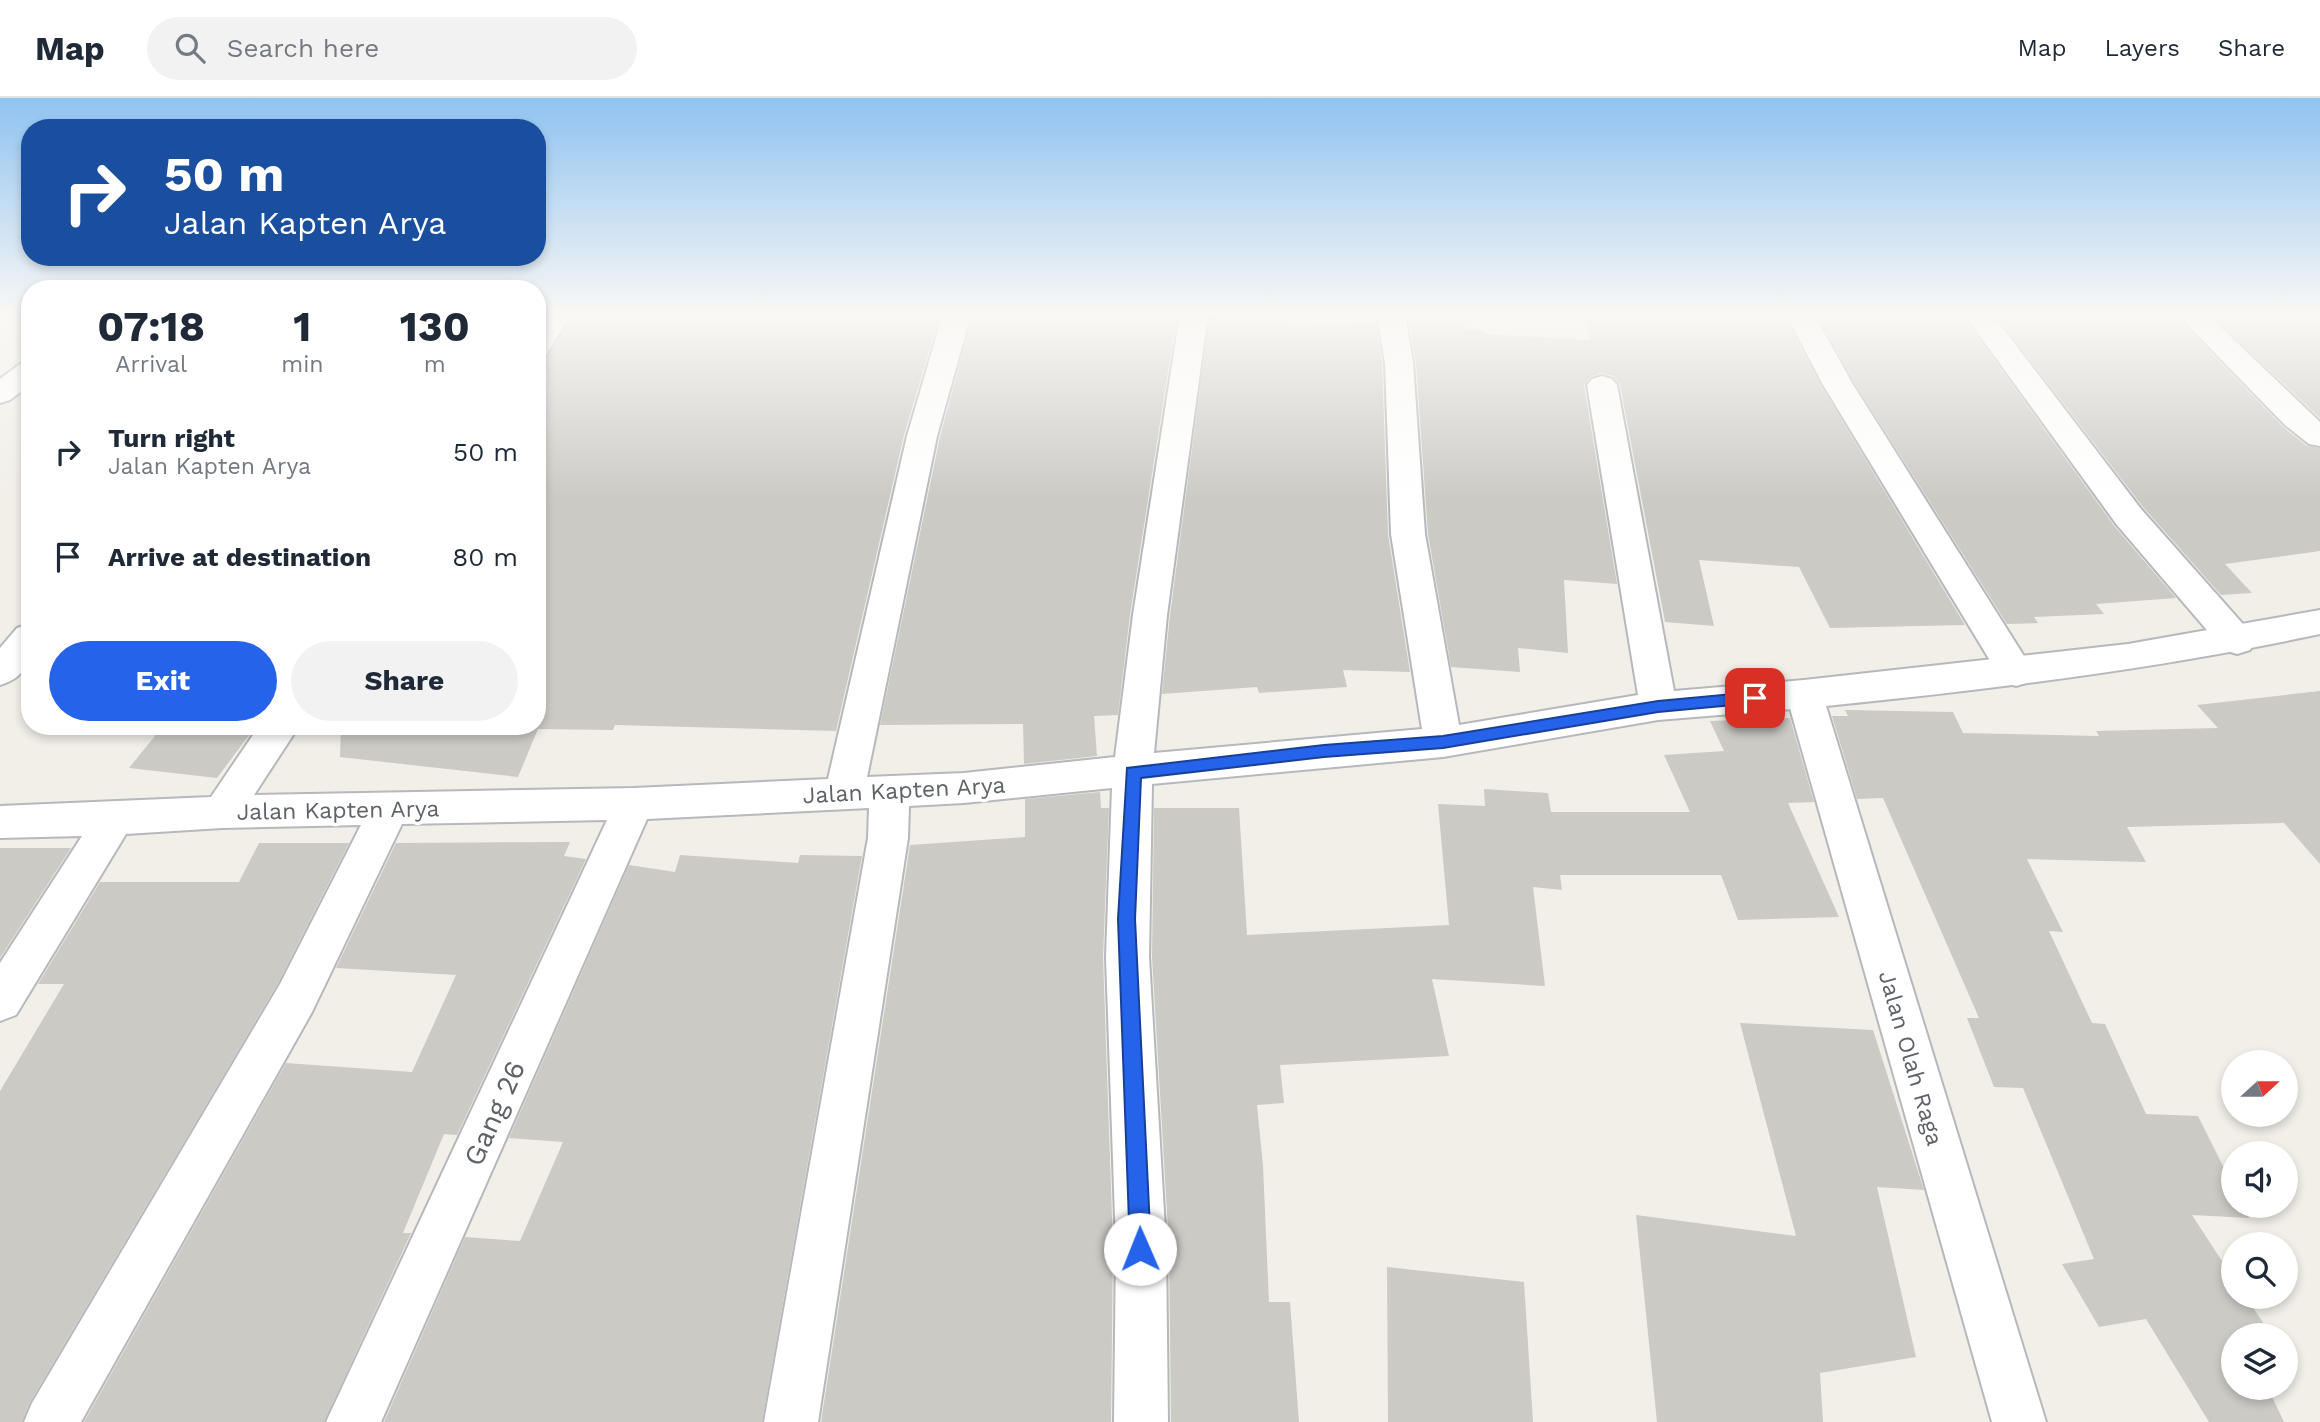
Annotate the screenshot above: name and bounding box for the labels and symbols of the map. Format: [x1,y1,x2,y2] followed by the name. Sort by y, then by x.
[1725,668,1785,728] pin
[802,772,1006,809] street label: Jalan Kapten Arya
[236,795,440,826] street label: Jalan Kapten Arya
[1873,968,1948,1149] street label: Jalan Olah Raga
[2221,1050,2298,1127] north arrow
[457,1056,532,1171] street label: Gang 26
[1103,1212,1177,1286] position arrow

